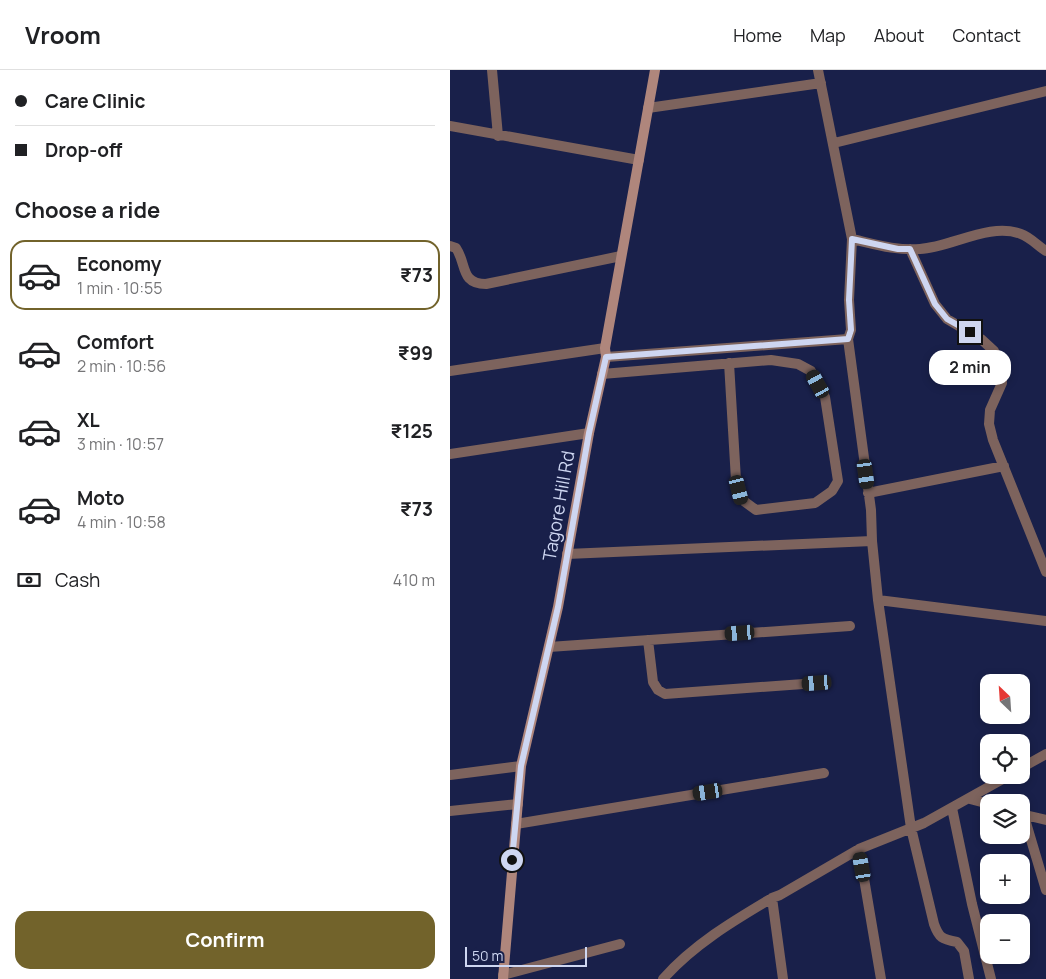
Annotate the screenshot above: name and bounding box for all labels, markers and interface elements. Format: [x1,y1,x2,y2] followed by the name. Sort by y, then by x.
[25,18,101,51] text: Vroom
[733,23,782,47] text: Home
[810,23,846,47] text: Map
[874,23,924,47] text: About
[952,23,1021,47] text: Contact
[45,88,145,114] text: Care Clinic
[45,137,122,163] text: Drop-off
[15,195,160,225] text: Choose a ride
[77,251,161,277] text: Economy
[17,253,62,298] icon: car
[400,262,433,288] text: ₹73
[77,277,163,299] text: 1 min · 10:55
[959,321,981,343] route end
[77,329,154,355] text: Comfort
[17,331,62,376] icon: car
[398,340,433,366] text: ₹99
[929,350,1011,384] callout: 2 min
[77,355,166,377] text: 2 min · 10:56
[949,356,991,378] text: 2 min
[804,367,831,401] car
[77,407,100,433] text: XL
[17,409,62,454] icon: car
[390,418,433,444] text: ₹125
[77,433,164,455] text: 3 min · 10:57
[536,449,580,563] street label: Tagore Hill Rd
[856,458,875,490] car
[728,474,749,506] car
[77,485,124,511] text: Moto
[17,487,62,532] icon: car
[400,496,433,522] text: ₹73
[77,511,166,533] text: 4 min · 10:58
[15,566,43,594] icon: cash
[55,567,100,593] text: Cash
[393,569,435,591] text: 410 m
[724,624,755,642] car
[801,674,832,692] car
[980,674,1030,724] north arrow
[980,674,1030,964] map controls
[980,734,1030,784] button: locate
[692,782,723,802] car
[980,794,1030,844] button: layers
[501,849,523,871] route start
[852,851,871,883] car
[980,854,1030,904] button: +
[15,911,435,969] button: Confirm
[980,914,1030,964] button: −
[465,944,588,967] scale bar
[472,946,503,965] text: 50 m

